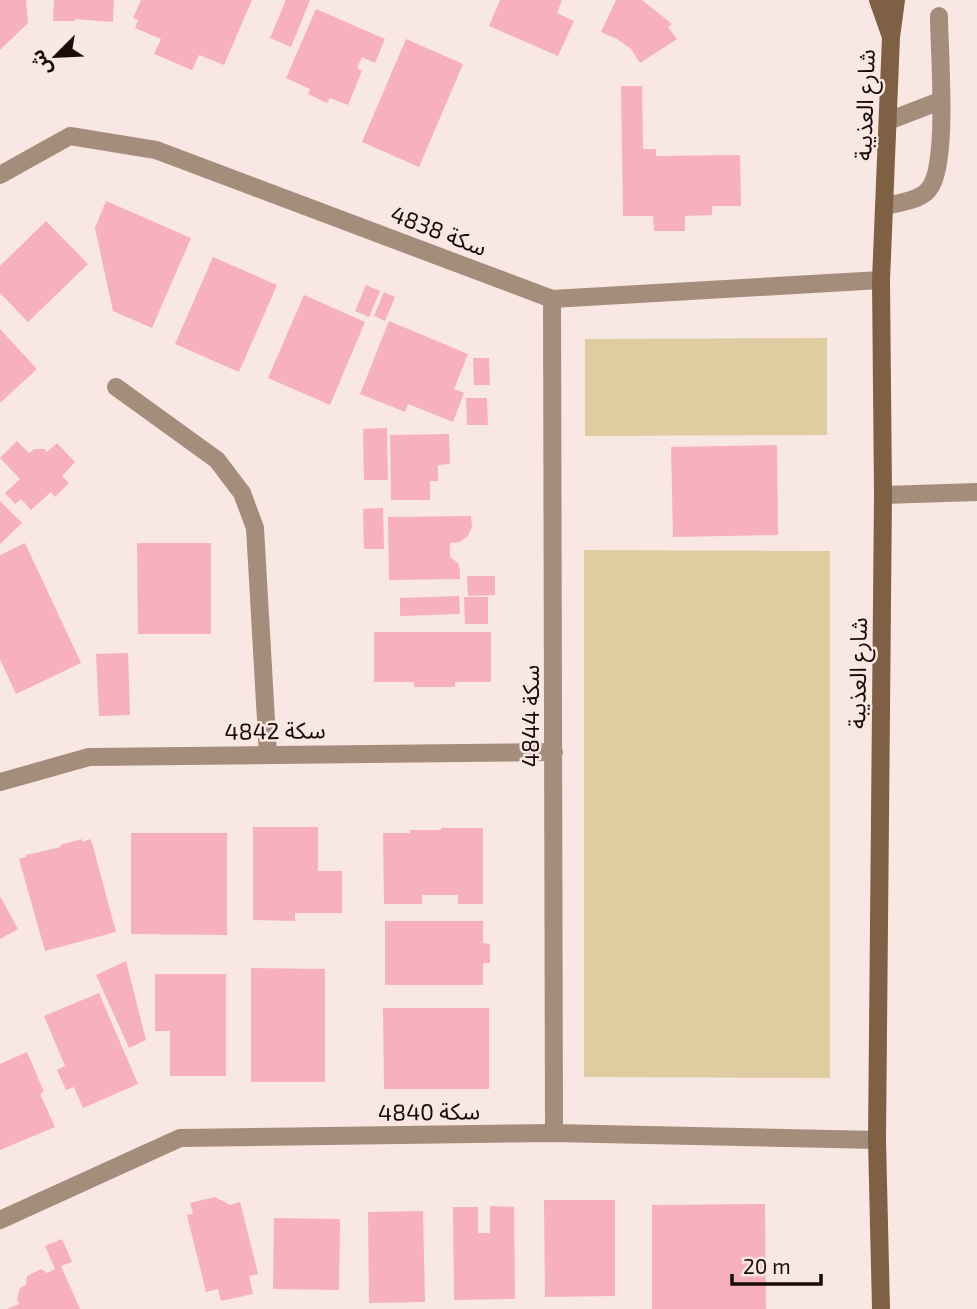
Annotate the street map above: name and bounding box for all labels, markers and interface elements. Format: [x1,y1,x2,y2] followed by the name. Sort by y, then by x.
[21,21,91,91] north arrow
[24,47,56,80] text: ش
[848,49,884,161] street label: شارع العذيبة
[387,199,491,261] street label: سكة 4838
[842,617,876,729] street label: شارع العذيبة
[516,665,544,767] street label: سكة 4844
[224,715,326,745] street label: سكة 4842
[378,1096,480,1126] street label: سكة 4840
[732,1242,821,1286] scale bar
[743,1253,791,1278] text: 20 m

